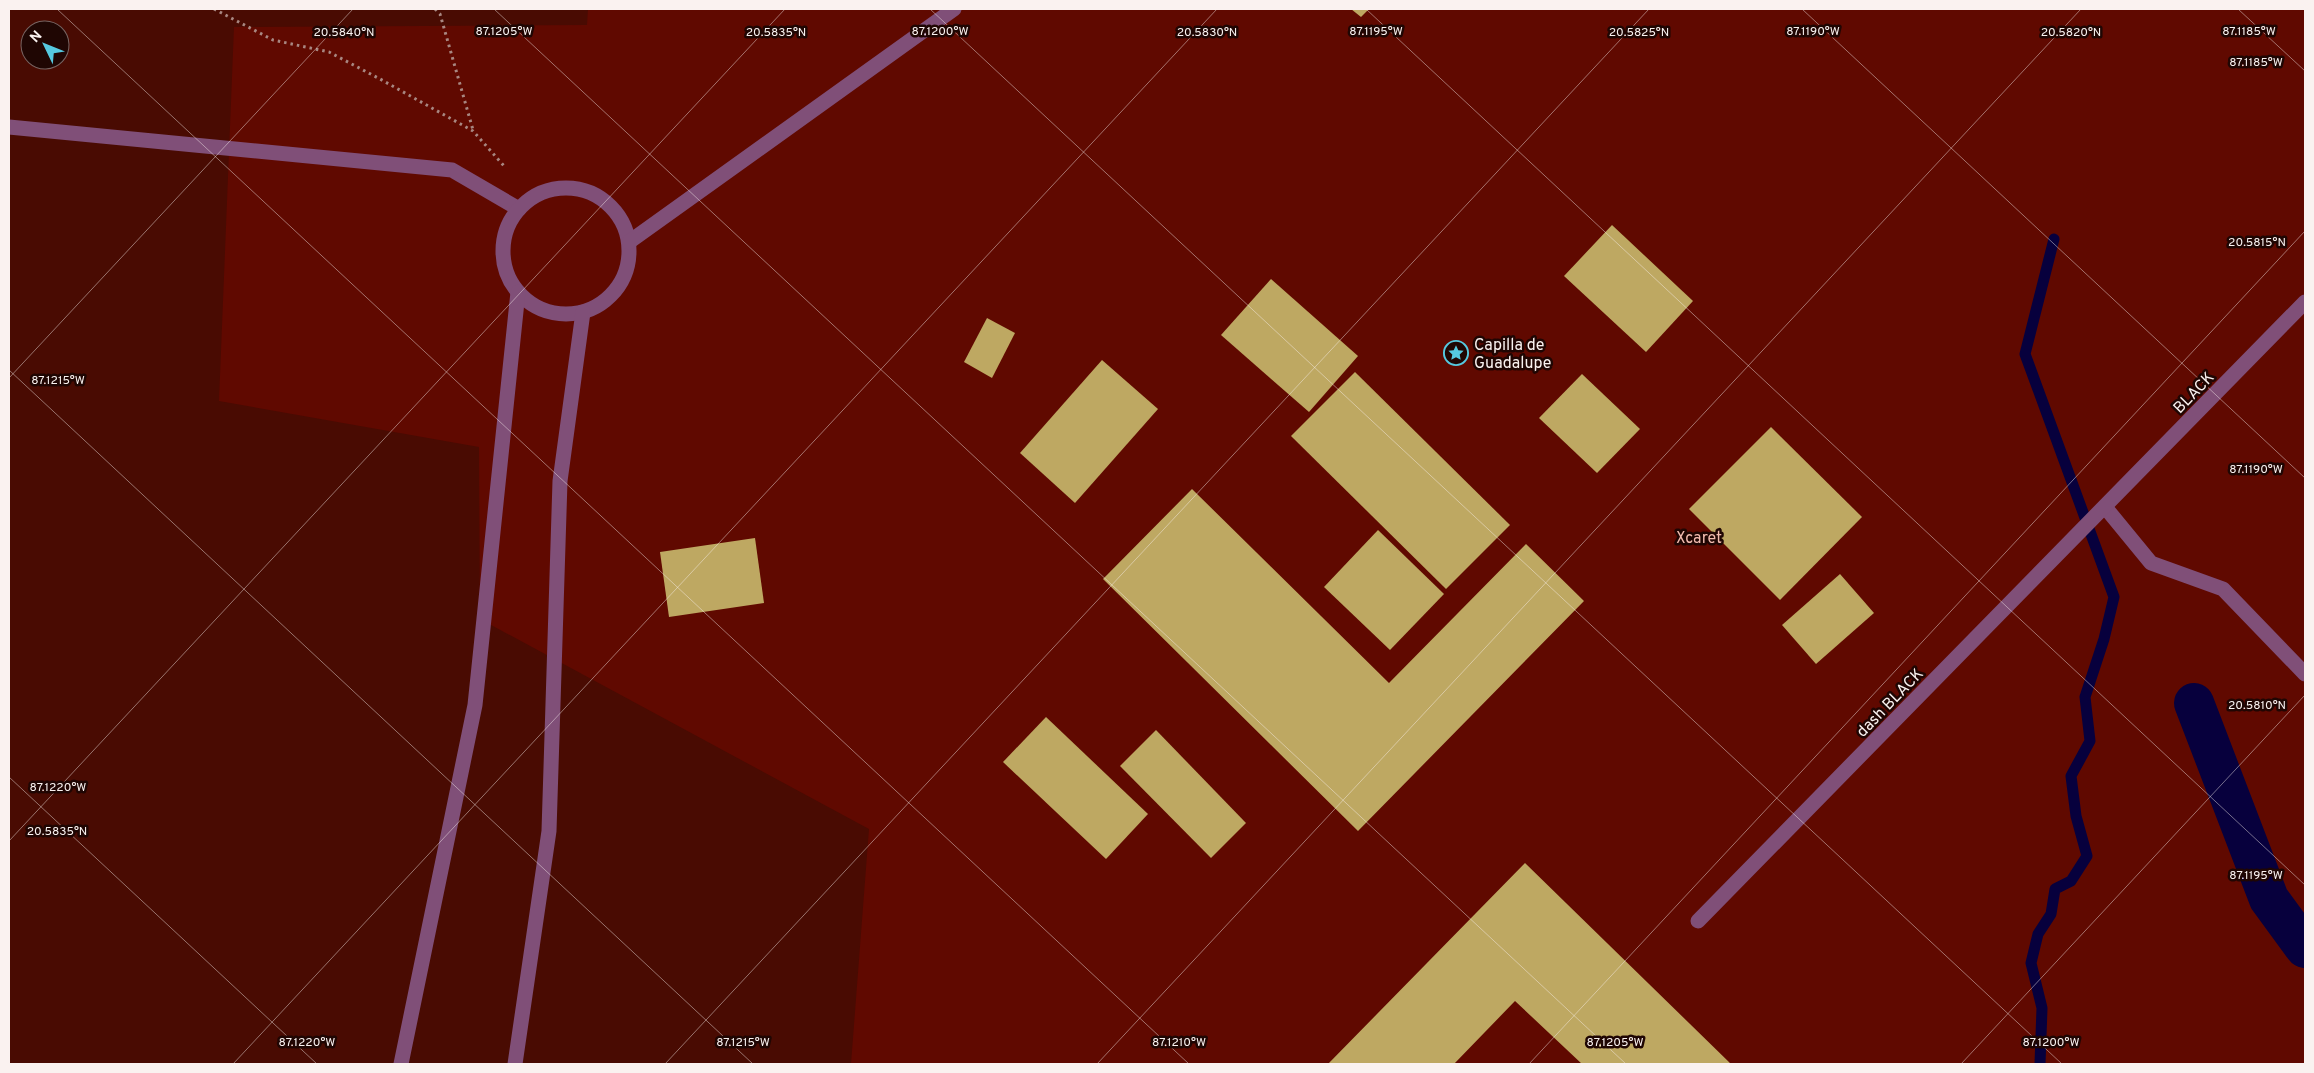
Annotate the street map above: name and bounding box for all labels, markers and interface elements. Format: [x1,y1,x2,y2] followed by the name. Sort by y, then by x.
[20,20,70,70] north arrow
[476,24,532,40] text: 87.1205°W
[911,24,969,40] text: 87.1200°W
[1349,24,1403,40] text: 87.1195°W
[1786,24,1840,40] text: 87.1190°W
[2222,24,2276,40] text: 87.1185°W
[313,25,375,41] text: 20.5840°N
[746,25,806,41] text: 20.5835°N
[1177,25,1237,41] text: 20.5830°N
[1609,25,1669,41] text: 20.5825°N
[2041,25,2101,41] text: 20.5820°N
[27,28,46,47] text: N
[2229,55,2283,71] text: 87.1185°W
[2228,235,2286,251] text: 20.5815°N
[1474,336,1551,374] place label: Capilla de Guadalupe
[1443,340,1469,366] place icon: Capilla de Guadalupe
[2170,368,2219,419] street label: BLACK
[31,373,85,389] text: 87.1215°W
[2229,462,2283,478] text: 87.1190°W
[1676,529,1722,549] park label: Xcaret
[1853,665,1928,742] street label: dash BLACK
[2228,698,2286,714] text: 20.5810°N
[30,780,86,796] text: 87.1220°W
[27,824,87,840] text: 20.5835°N
[2229,868,2283,884] text: 87.1195°W
[279,1035,335,1051] text: 87.1220°W
[716,1035,770,1051] text: 87.1215°W
[1152,1035,1206,1051] text: 87.1210°W
[1587,1035,1643,1051] text: 87.1205°W
[2022,1035,2080,1051] text: 87.1200°W

